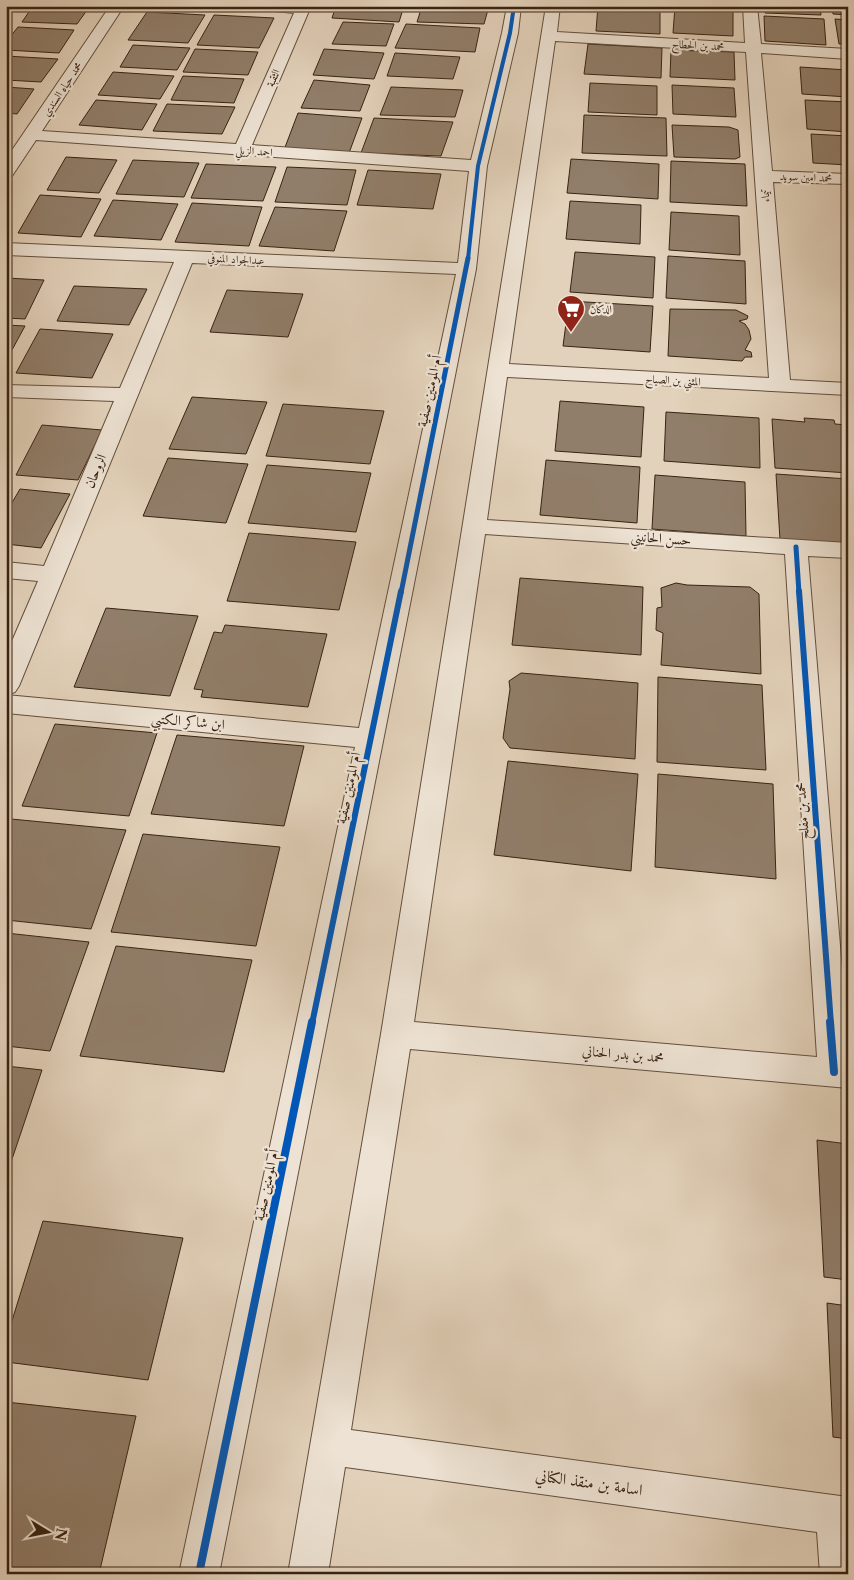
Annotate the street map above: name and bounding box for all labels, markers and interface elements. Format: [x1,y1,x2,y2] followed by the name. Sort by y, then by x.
[671,37,725,57] street label: محمد بن الحطاح
[39,59,87,120] street label: محمد حياه السندي
[263,67,283,89] street label: الثقبة
[235,143,273,163] street label: احمد الزيلي
[780,169,833,185] street label: محمد امين سويد
[758,188,772,203] street label: تيماء
[207,251,265,269] street label: عبدالجواد المنوفي
[556,294,586,333] supermarket icon: الدكان
[590,302,612,316] place label: الدكان
[412,352,449,430] street label: أم المومنين صفية
[645,372,701,392] street label: المثني بن الصباح
[80,451,110,491] street label: الروحان
[630,527,692,553] street label: حسن الحانيني
[150,709,226,737] street label: ابن شاكر الكتبي
[331,749,368,827] street label: أم المومنين صفية
[791,782,817,840] street label: محمد بن مفلح
[581,1041,665,1070] street label: محمد بن بدر الحناني
[249,1146,286,1224] street label: أم المومنين صفية
[534,1465,644,1502] street label: اسامة بن منقذ الكناني
[22,1508,72,1558] north arrow
[51,1527,71,1542] text: N

